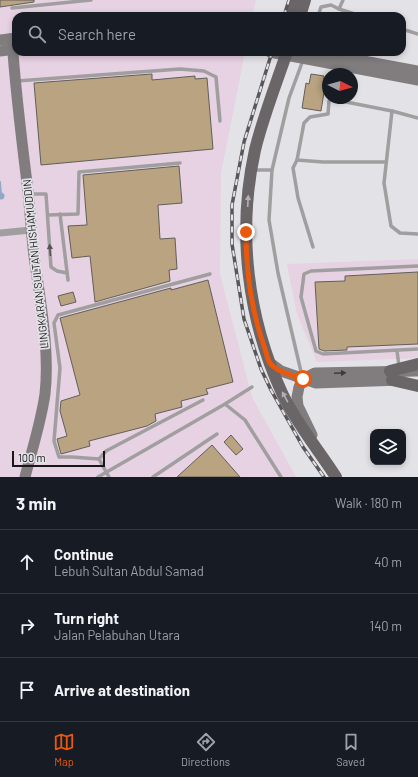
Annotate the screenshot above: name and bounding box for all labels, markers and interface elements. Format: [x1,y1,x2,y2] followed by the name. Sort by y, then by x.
[12,12,406,56] search box
[26,23,48,45] icon: search
[58,25,136,43] text: Search here
[322,68,358,104] north arrow
[20,179,50,349] street label: LINGKARAN SULTAN HISHAMUDDIN
[244,195,251,207] one-way arrow
[237,223,255,241] route end
[46,244,53,256] one-way arrow
[334,369,346,376] one-way arrow
[294,370,312,388] route start
[281,391,288,403] one-way arrow
[370,429,406,465] map controls
[370,429,406,465] button: layers
[12,449,105,468] scale bar
[18,451,46,464] text: 100 m
[16,493,56,513] text: 3 min
[335,495,402,511] text: Walk · 180 m
[54,545,114,563] text: Continue
[16,551,38,573] icon: ahead
[374,554,402,570] text: 40 m
[54,563,204,579] text: Lebuh Sultan Abdul Samad
[54,609,119,627] text: Turn right
[16,615,38,637] icon: right
[370,618,402,634] text: 140 m
[54,627,180,643] text: Jalan Pelabuhan Utara
[16,679,38,701] icon: arrive
[54,681,190,699] text: Arrive at destination
[53,731,75,768] tab: Map
[181,731,230,768] tab: Directions
[336,731,365,768] tab: Saved

